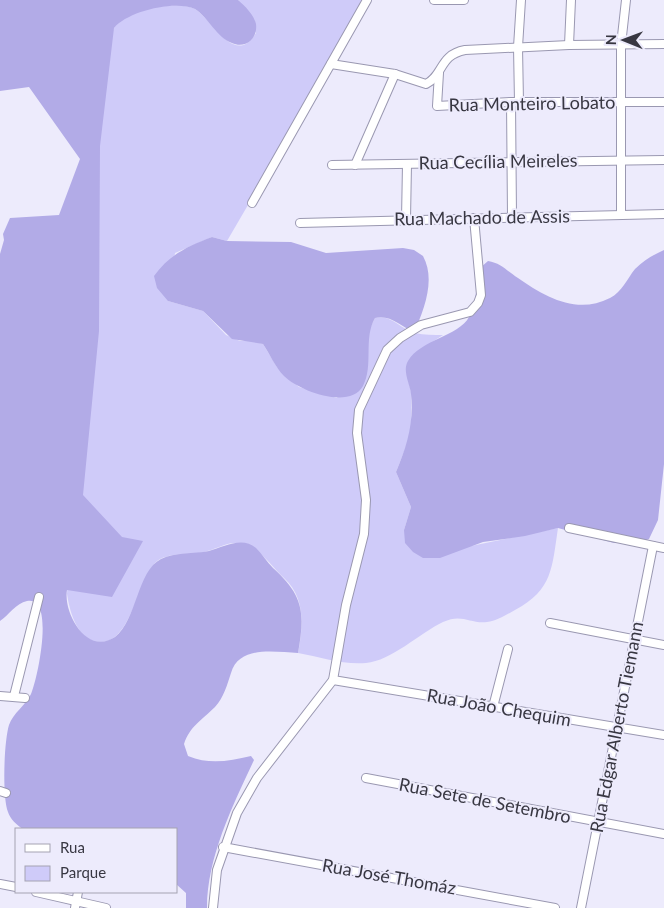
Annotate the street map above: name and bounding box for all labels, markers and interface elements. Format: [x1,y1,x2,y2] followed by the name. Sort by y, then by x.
[599,15,649,65] north arrow
[602,34,619,45] text: N
[448,91,615,115] street label: Rua Monteiro Lobato
[418,149,578,173] street label: Rua Cecília Meireles
[394,204,570,230] street label: Rua Machado de Assis
[585,619,647,834] street label: Rua Edgar Alberto Tiemann
[425,684,573,731] street label: Rua João Chequim
[397,773,573,827] street label: Rua Sete de Setembro
[15,828,178,893] legend
[60,838,85,856] text: Rua
[321,853,458,899] street label: Rua José Thomáz
[60,863,106,881] text: Parque

